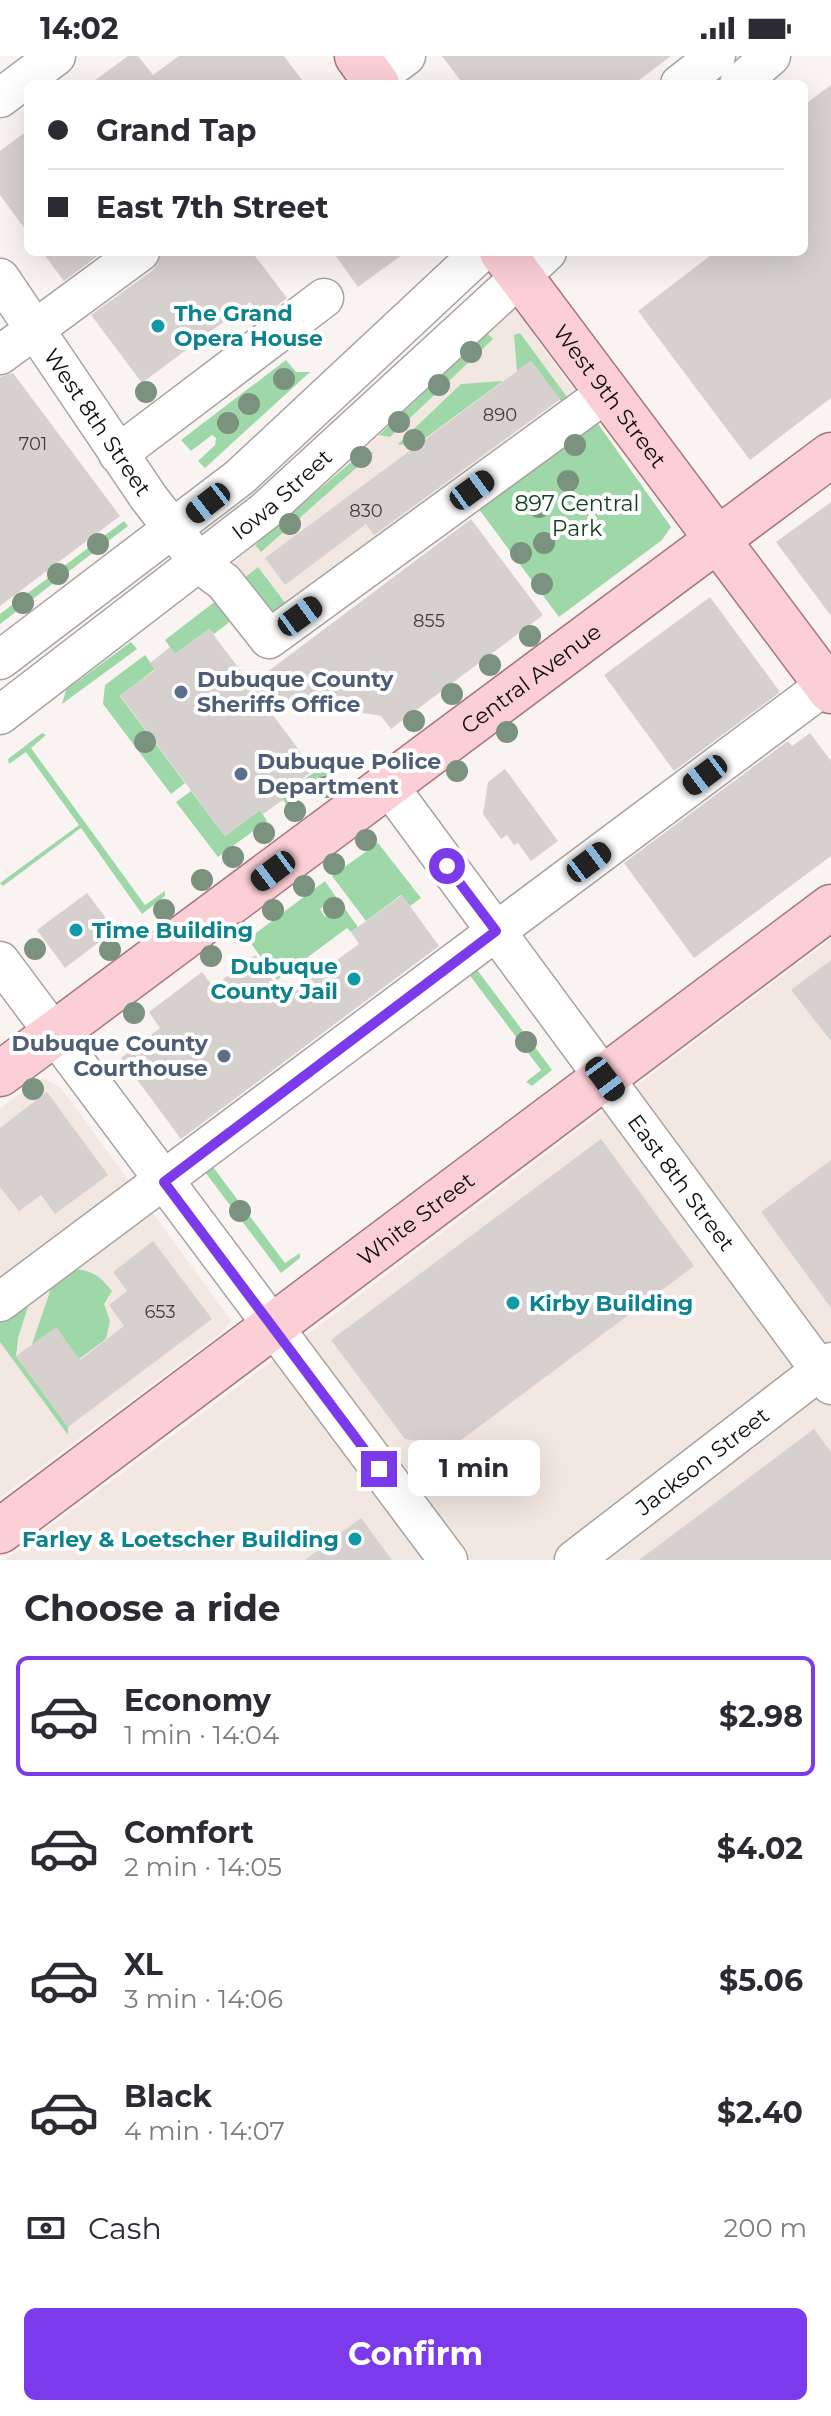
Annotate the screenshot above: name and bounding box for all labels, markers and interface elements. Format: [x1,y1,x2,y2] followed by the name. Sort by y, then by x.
[40,10,119,47] text: 14:02
[96,112,256,149] text: Grand Tap
[96,189,328,226] text: East 7th Street
[174,300,323,352] place label: The Grand Opera House
[149,317,167,335] marker: The Grand Opera House
[548,319,672,473] street label: West 9th Street
[38,343,157,501] street label: West 8th Street
[483,404,517,426] house number: 890
[19,433,47,455] house number: 701
[226,443,337,545] street label: Iowa Street
[446,466,498,514] car
[182,479,234,527] car
[514,490,640,542] park label: 897 Central Park
[349,500,383,522] house number: 830
[274,592,326,640] car
[413,610,445,632] house number: 855
[456,618,606,740] street label: Central Avenue
[197,666,394,718] place label: Dubuque County Sheriffs Office
[172,683,190,701] marker: Dubuque County Sheriffs Office
[257,748,441,800] place label: Dubuque Police Department
[679,751,731,799] car
[232,765,250,783] marker: Dubuque Police Department
[563,838,615,886] car
[247,847,299,895] car
[429,848,465,884] route start
[92,917,253,944] place label: Time Building
[67,921,85,939] marker: Time Building
[211,953,338,1005] place label: Dubuque County Jail
[345,970,363,988] marker: Dubuque County Jail
[12,1030,209,1082] place label: Dubuque County Courthouse
[215,1047,233,1065] marker: Dubuque County Courthouse
[581,1053,629,1105] car
[622,1109,741,1256] street label: East 8th Street
[352,1166,479,1271] street label: White Street
[529,1290,693,1317] place label: Kirby Building
[504,1294,522,1312] marker: Kirby Building
[144,1301,176,1323] house number: 653
[630,1401,774,1521] street label: Jackson Street
[407,1441,539,1497] callout: 1 min
[361,1451,397,1487] route end
[439,1452,509,1484] text: 1 min
[22,1526,339,1553] place label: Farley & Loetscher Building
[346,1530,364,1548] marker: Farley & Loetscher Building
[24,1586,281,1630] text: Choose a ride
[28,1680,100,1752] icon: car
[124,1682,271,1719] text: Economy
[719,1698,803,1735] text: $2.98
[124,1719,279,1751] text: 1 min · 14:04
[28,1812,100,1884] icon: car
[124,1814,254,1851] text: Comfort
[717,1830,803,1867] text: $4.02
[124,1851,282,1883] text: 2 min · 14:05
[28,1944,100,2016] icon: car
[124,1946,163,1983] text: XL
[719,1962,803,1999] text: $5.06
[124,1983,283,2015] text: 3 min · 14:06
[28,2076,100,2148] icon: car
[124,2078,212,2115] text: Black
[717,2094,803,2131] text: $2.40
[124,2115,285,2147] text: 4 min · 14:07
[24,2206,68,2250] icon: cash
[88,2210,162,2247] text: Cash
[723,2212,807,2244] text: 200 m
[24,2308,807,2400] button: Confirm

